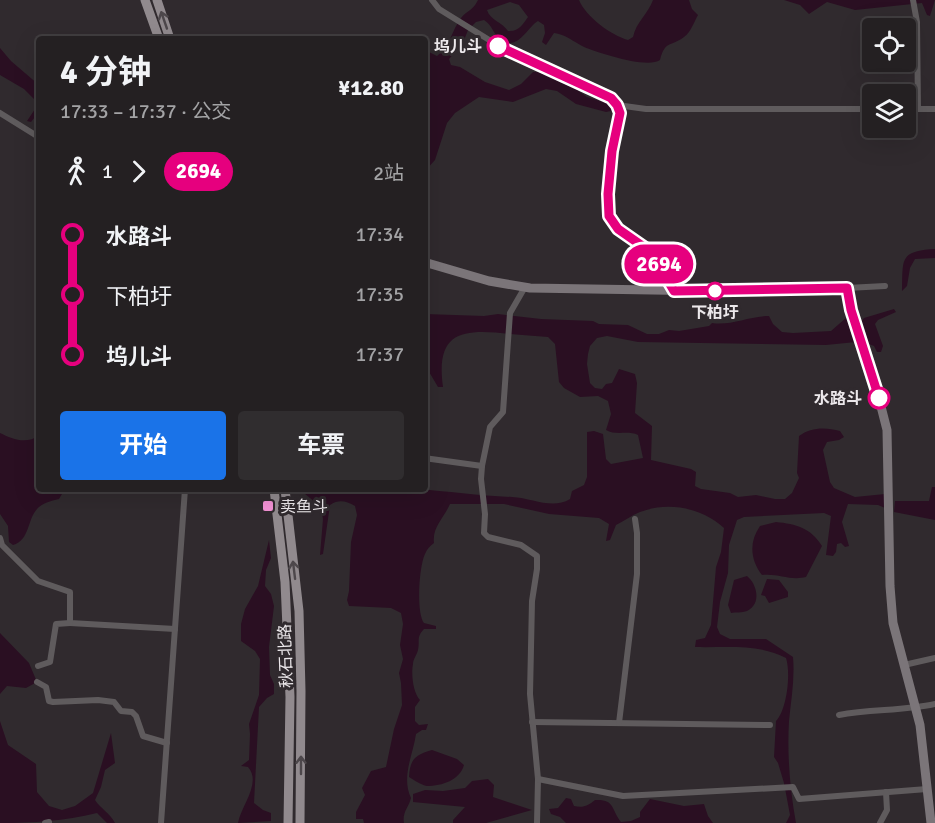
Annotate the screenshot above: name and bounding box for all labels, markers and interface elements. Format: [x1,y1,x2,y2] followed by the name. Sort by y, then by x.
[157,11,168,29] one-way arrow
[862,18,916,138] map controls
[862,18,916,72] button: locate
[487,35,509,57] marker: 坞儿斗
[434,37,482,57] place label: 坞儿斗
[60,52,151,93] text: 4 分钟
[338,74,404,101] text: ¥12.80
[862,84,916,138] button: layers
[60,99,231,124] text: 17:33 – 17:37 · 公交
[60,155,93,188] icon: walk
[122,155,155,188] icon: forward
[176,158,221,184] text: 2694
[102,159,113,184] text: 1
[373,161,404,186] text: 2站
[355,222,404,247] text: 17:34
[106,223,172,250] text: 水路斗
[617,244,701,284] line badge: 2694
[636,251,682,277] text: 2694
[355,282,404,307] text: 17:35
[706,282,724,300] marker: 下柏圩
[106,283,172,310] text: 下柏圩
[691,303,739,323] place label: 下柏圩
[355,342,404,367] text: 17:37
[106,343,172,370] text: 坞儿斗
[868,387,890,409] marker: 水路斗
[814,389,862,409] place label: 水路斗
[60,411,226,480] button: 开始
[238,411,404,480] button: 车票
[280,497,328,517] place label: 卖鱼斗
[261,499,275,513] marker: 卖鱼斗
[288,560,299,580] one-way arrow
[275,624,297,688] street label: 秋石北路
[295,755,307,775] one-way arrow

